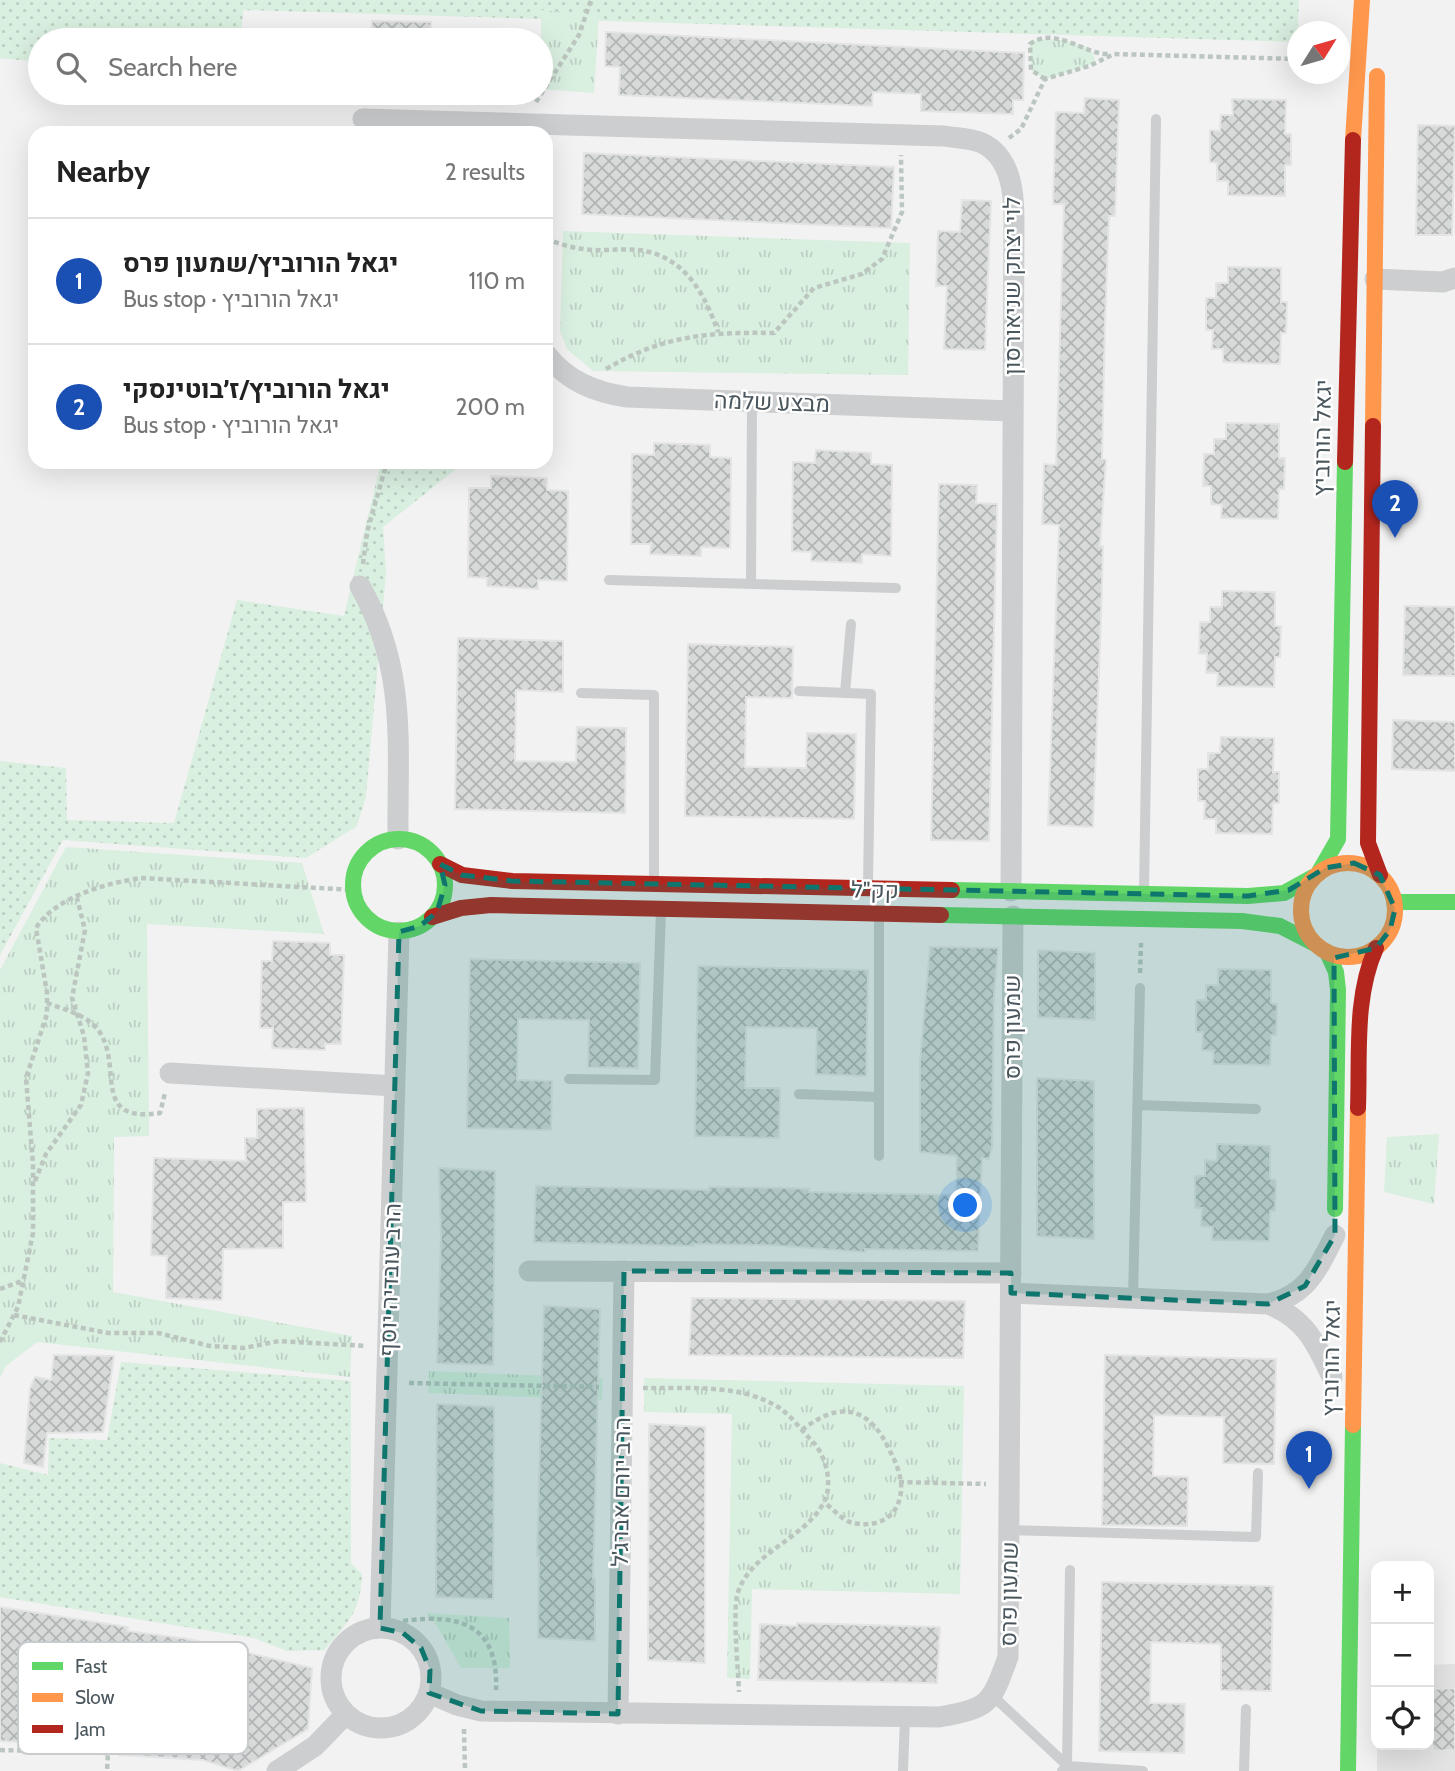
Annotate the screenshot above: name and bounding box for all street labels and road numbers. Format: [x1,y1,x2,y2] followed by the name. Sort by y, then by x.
[998,197,1026,375] street label: לוי יצחק שניאורסון
[1307,379,1337,497] street label: יגאל הורוביץ
[714,386,830,418] street label: מבצע שלמה
[851,876,899,904] street label: קק"ל
[998,974,1026,1080] street label: שמעון פרס
[373,1203,407,1357] street label: הרב עובדיה יוסף
[1316,1299,1346,1417] street label: יגאל הורוביץ
[606,1417,636,1567] street label: הרב יורם אברג'ל
[994,1541,1024,1647] street label: שמעון פרס

